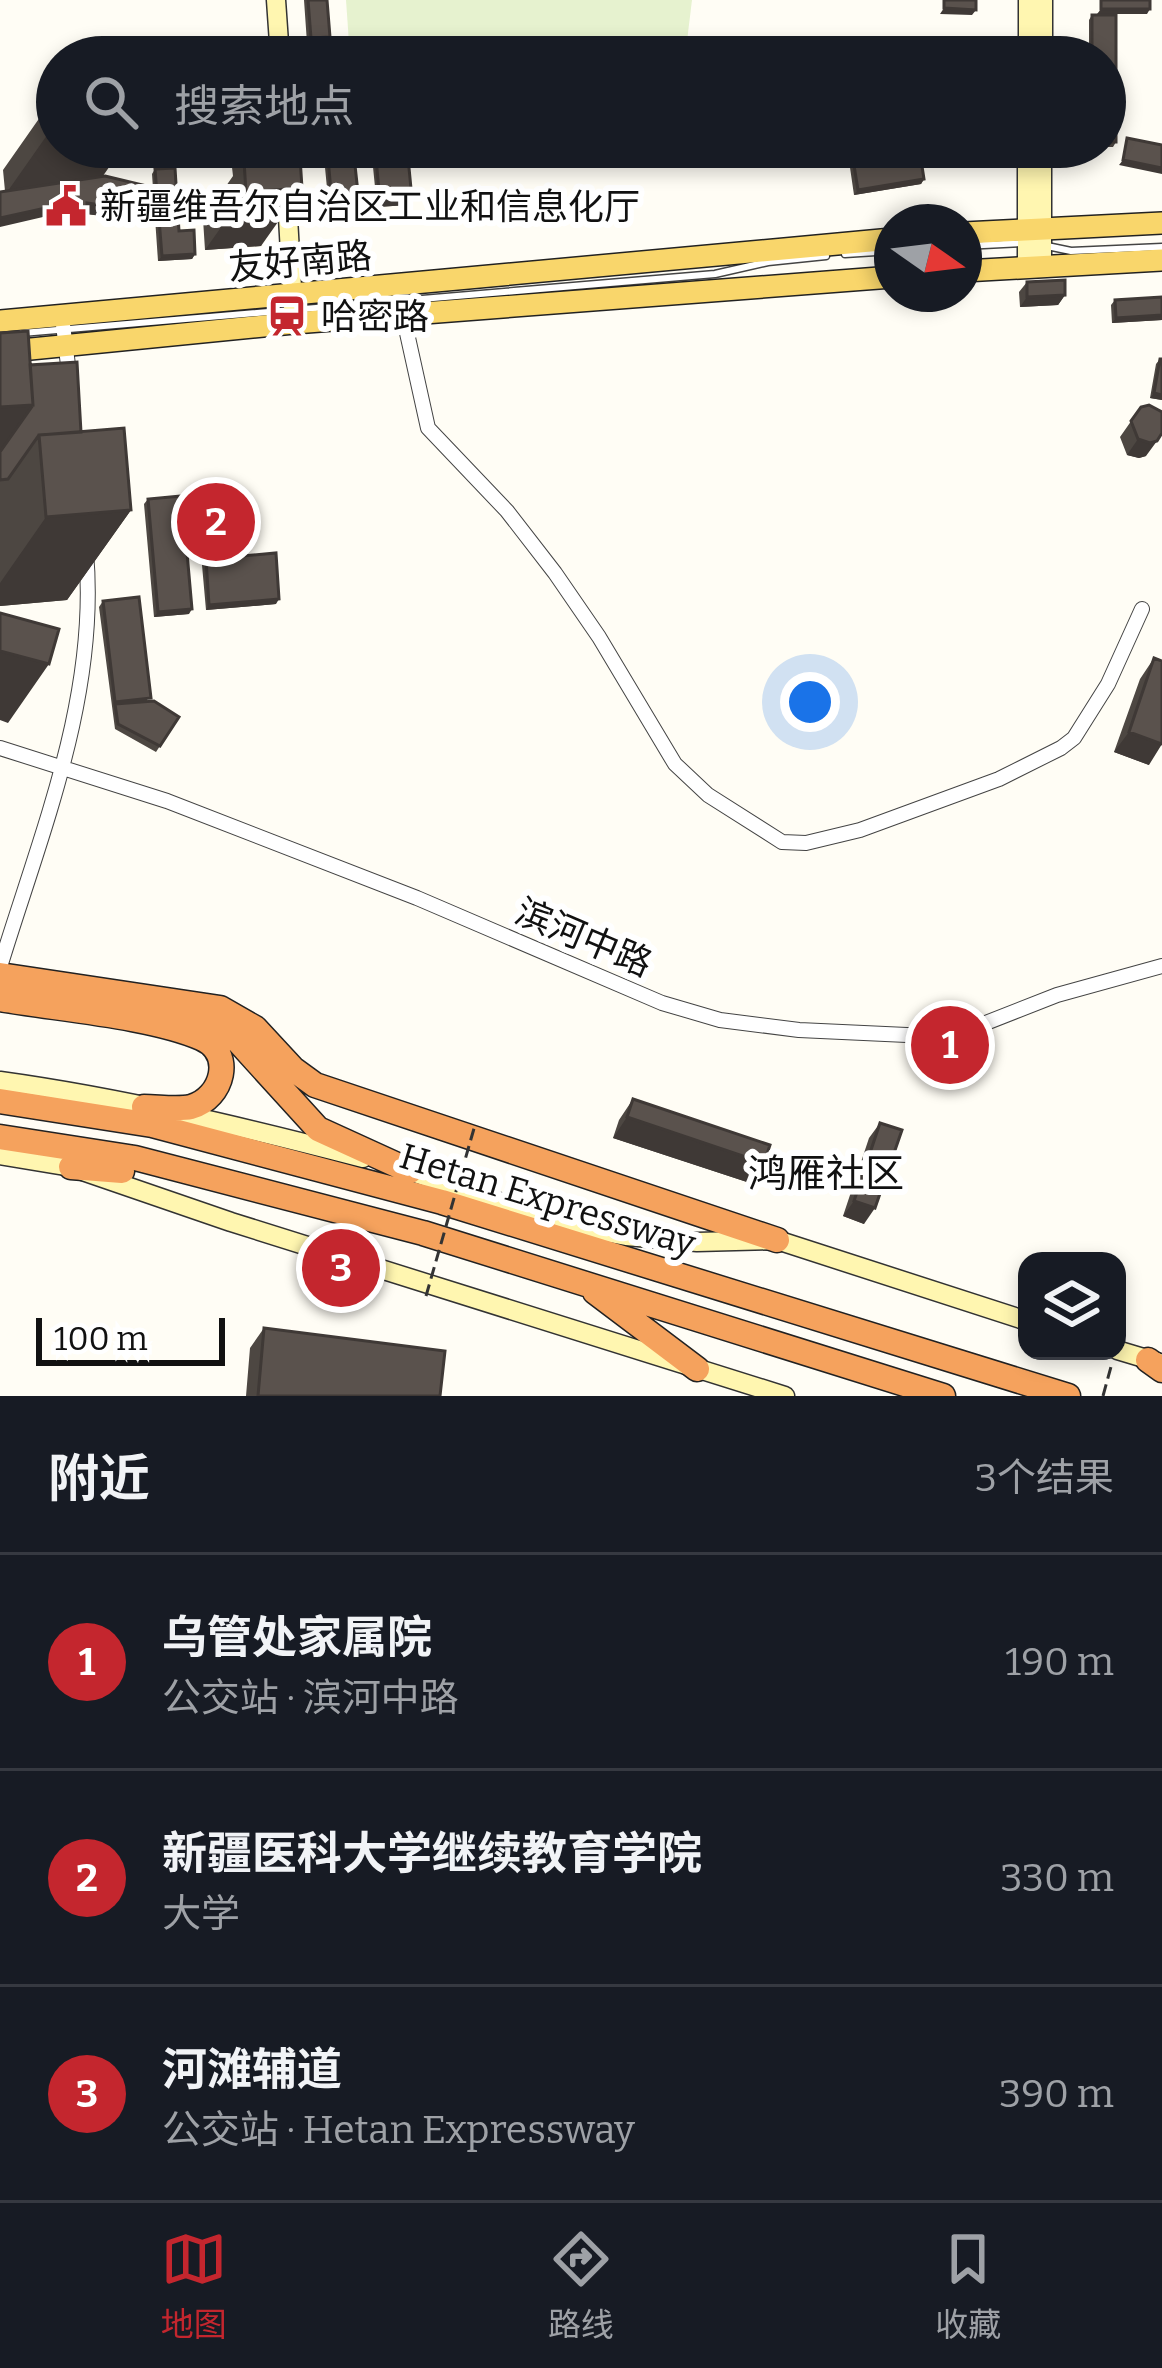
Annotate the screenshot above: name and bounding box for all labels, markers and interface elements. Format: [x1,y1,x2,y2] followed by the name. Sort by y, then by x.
[36,36,1126,168] search box
[78,69,144,135] icon: search
[174,80,354,134] text: 搜索地点
[43,183,89,229] public building icon: 新疆维吾尔自治区工业和信息化厅
[100,185,640,229] place label: 新疆维吾尔自治区工业和信息化厅
[874,204,982,312] north arrow
[226,234,374,290] street label: 友好南路
[264,293,310,339] station icon: 哈密路
[321,295,429,339] place label: 哈密路
[177,477,255,567] pin: 2
[780,672,840,732] your location
[509,890,658,986] street label: 滨河中路
[911,1000,989,1090] pin: 1
[395,1134,702,1266] street label: Hetan Expressway
[748,1151,904,1197] district label: 鸿雁社区
[302,1223,380,1313] pin: 3
[1018,1252,1126,1360] map controls
[1018,1252,1126,1360] button: layers
[36,1312,225,1365] scale bar
[54,1319,148,1359] text: 100 m
[48,1448,150,1510] text: 附近
[975,1455,1114,1501] text: 3个结果
[162,1611,432,1665] text: 乌管处家属院
[79,1639,95,1685] text: 1
[1005,1639,1114,1685] text: 190 m
[162,1675,459,1721] text: 公交站 · 滨河中路
[162,1827,702,1881] text: 新疆医科大学继续教育学院
[76,1855,98,1901] text: 2
[1000,1855,1114,1901] text: 330 m
[162,1891,240,1937] text: 大学
[162,2043,342,2097] text: 河滩辅道
[76,2071,98,2117] text: 3
[999,2071,1114,2117] text: 390 m
[162,2107,635,2153] text: 公交站 · Hetan Expressway
[161,2226,227,2346] tab: 地图
[548,2226,614,2346] tab: 路线
[935,2226,1001,2346] tab: 收藏

